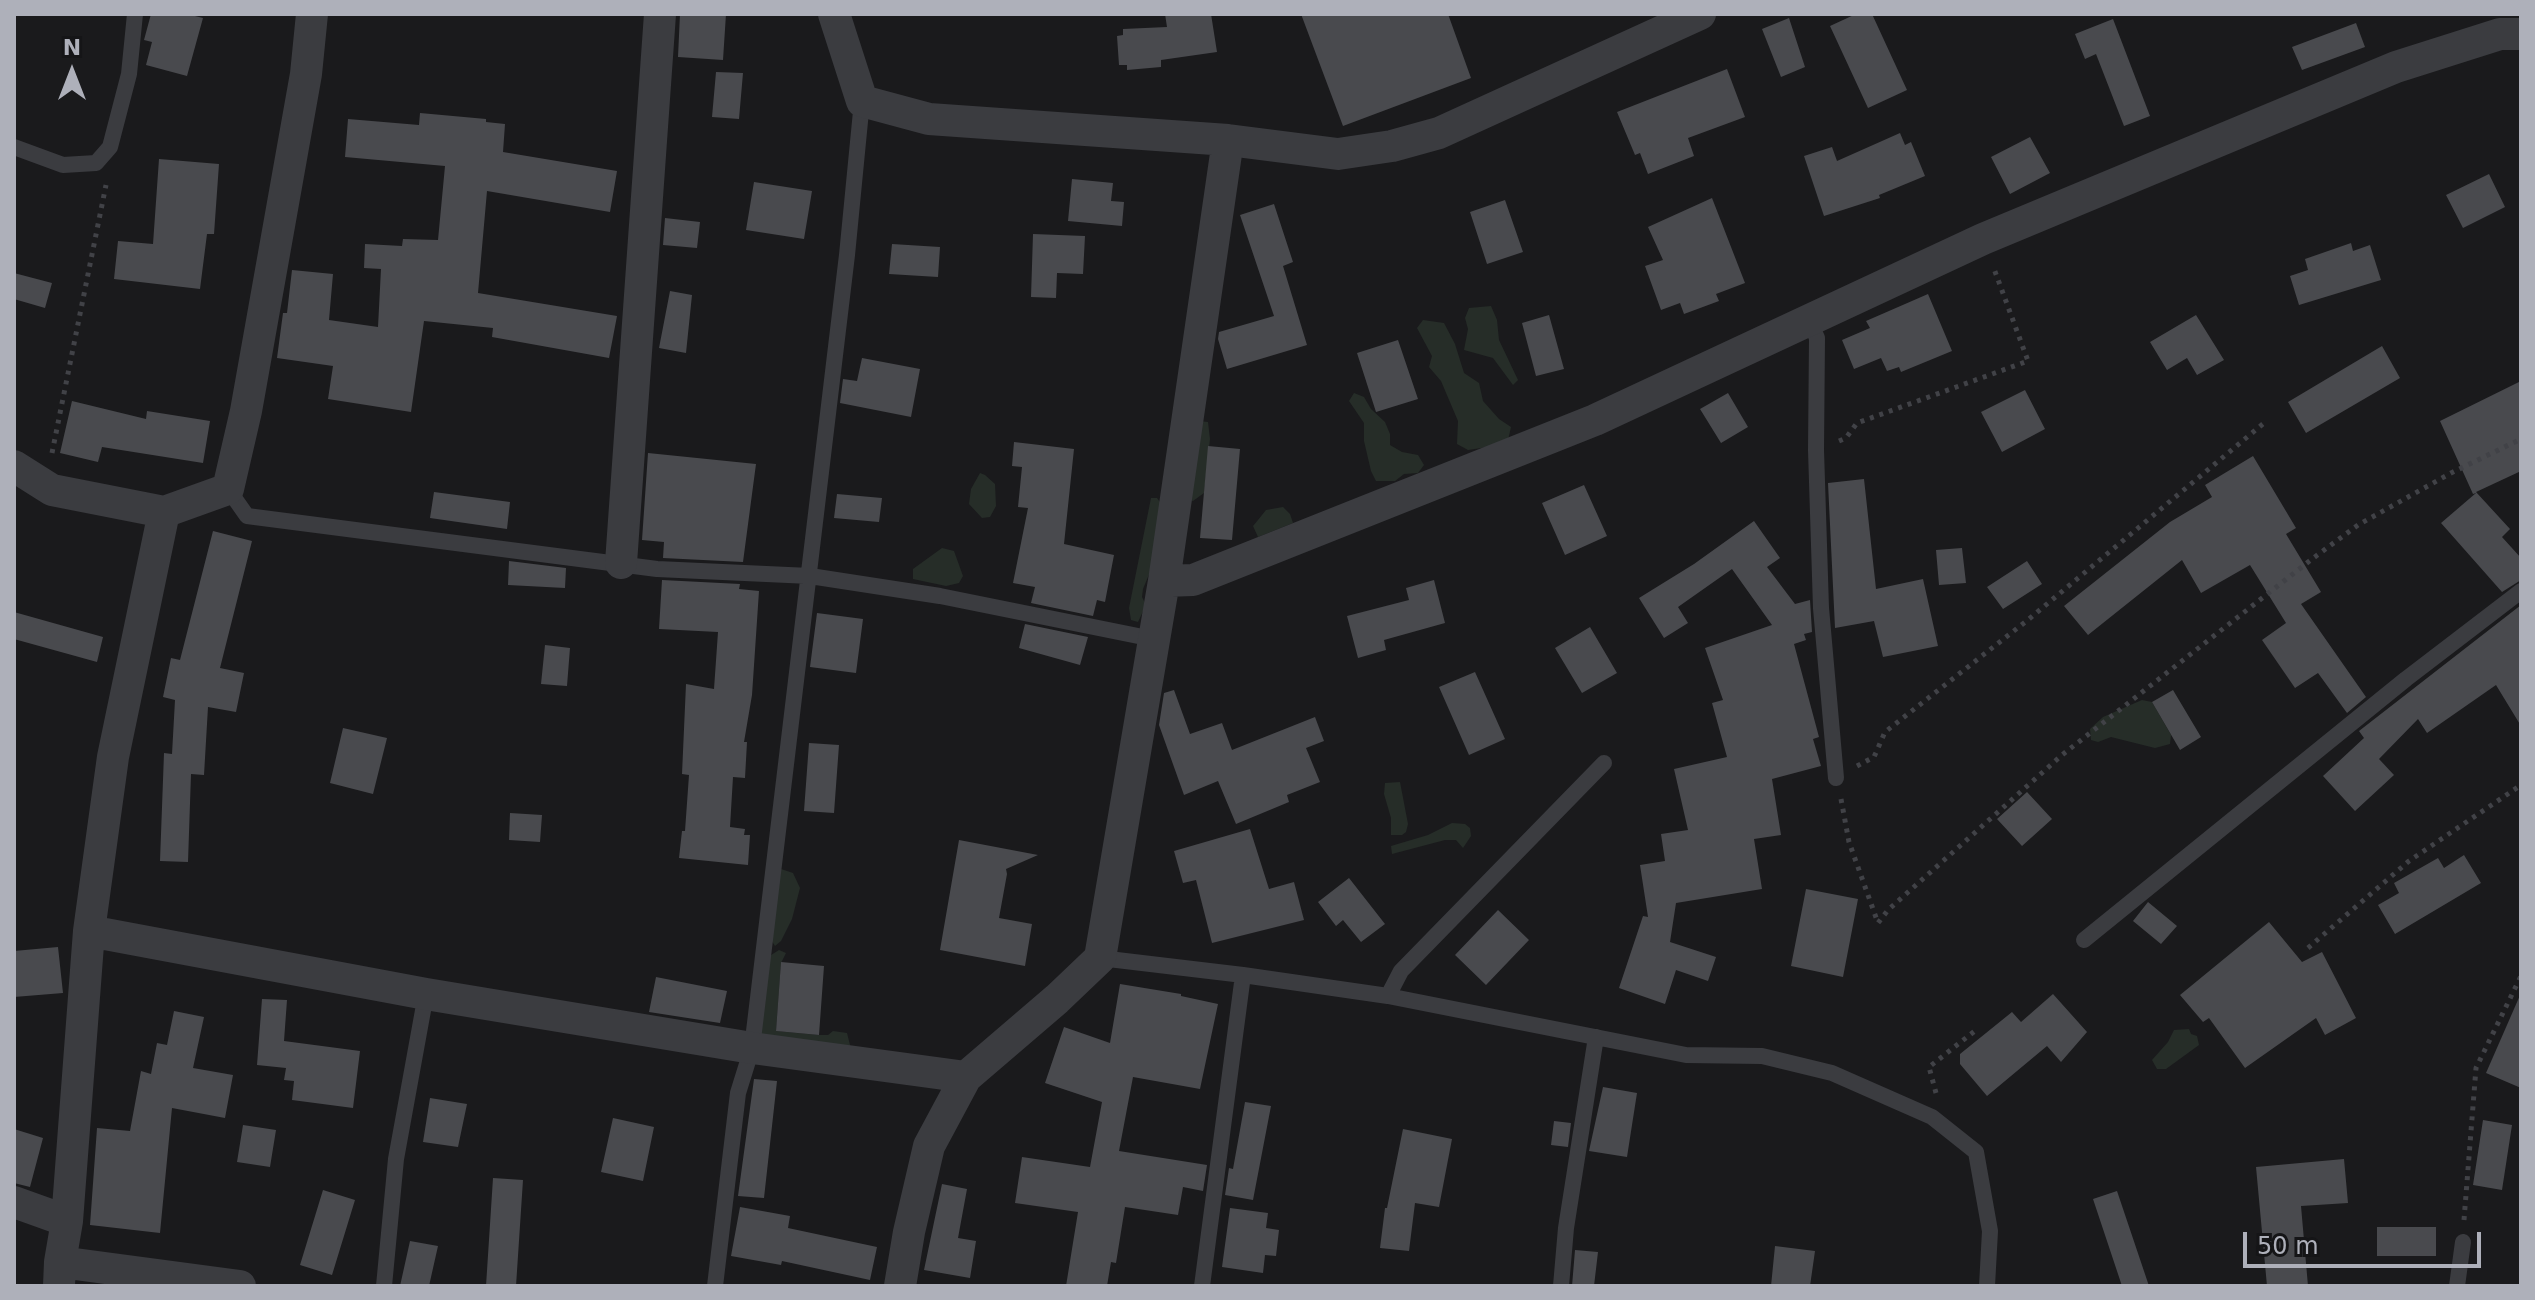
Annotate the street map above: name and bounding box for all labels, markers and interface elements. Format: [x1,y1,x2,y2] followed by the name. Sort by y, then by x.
[32,32,112,112] north arrow
[63,35,81,60] text: N
[2247,1216,2485,1266] scale bar
[2257,1232,2319,1260] text: 50 m

